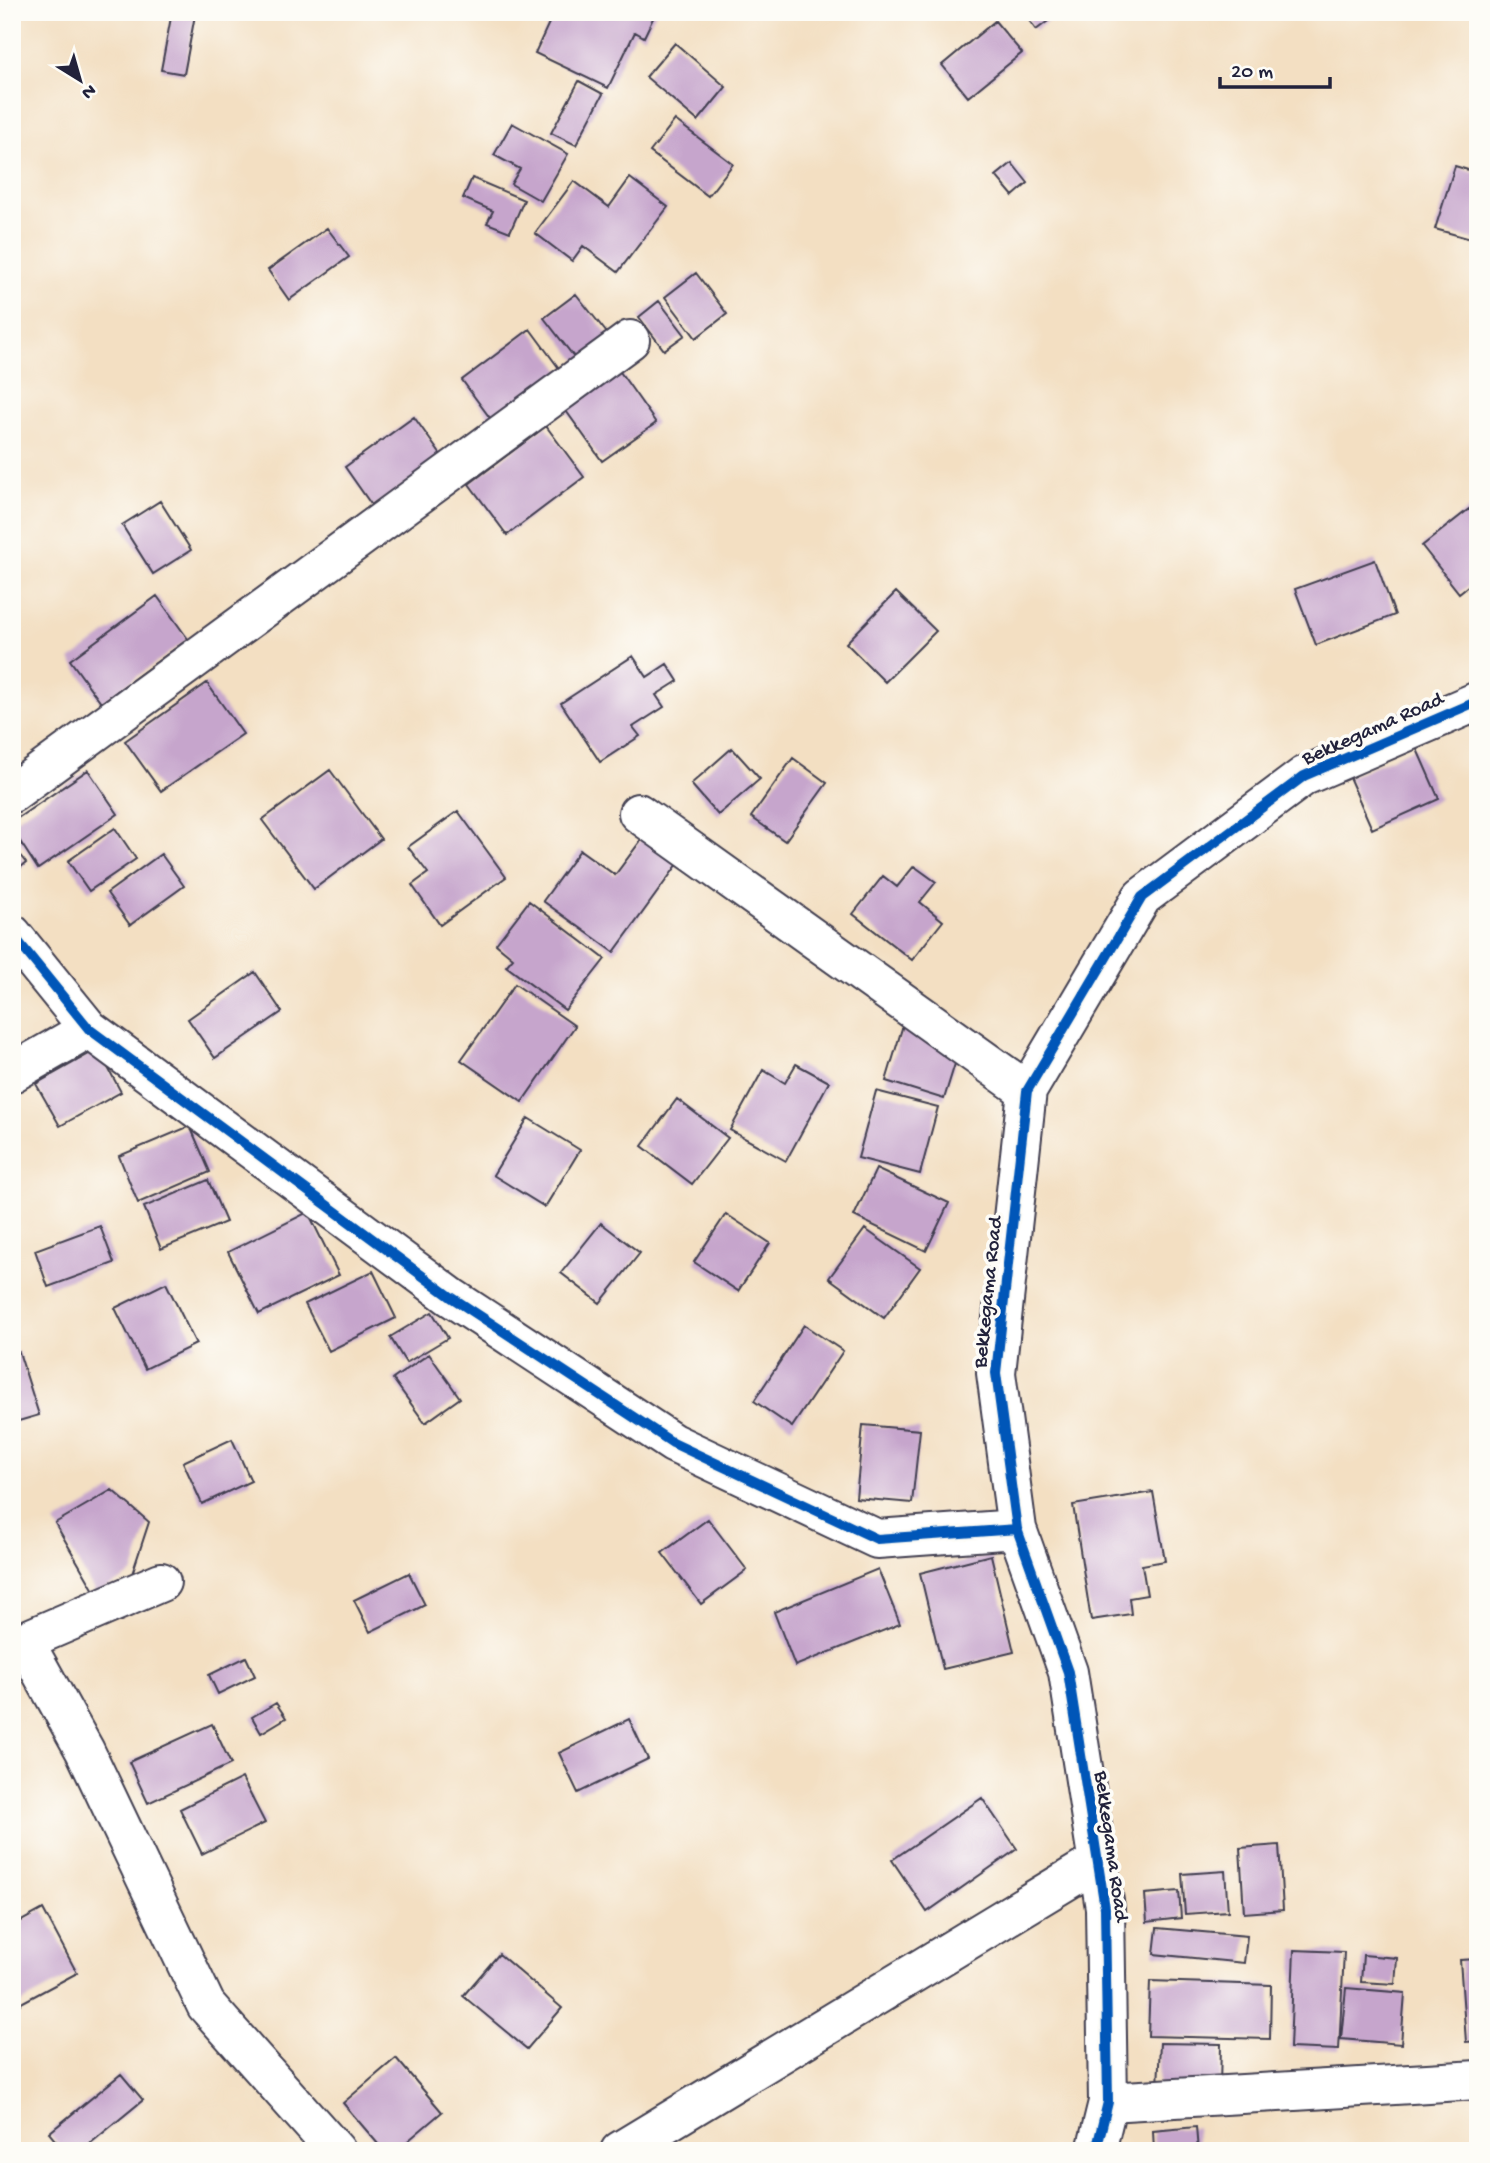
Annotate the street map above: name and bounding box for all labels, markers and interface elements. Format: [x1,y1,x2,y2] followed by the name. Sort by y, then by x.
[46,46,116,116] north arrow
[1220,46,1331,90] scale bar
[1231,61,1273,86] text: 20 m
[76,78,100,104] text: N
[1298,687,1450,773] street label: Bekkegama Road
[969,1214,1010,1370] street label: Bekkegama Road
[1086,1768,1133,1925] street label: Bekkegama Road

